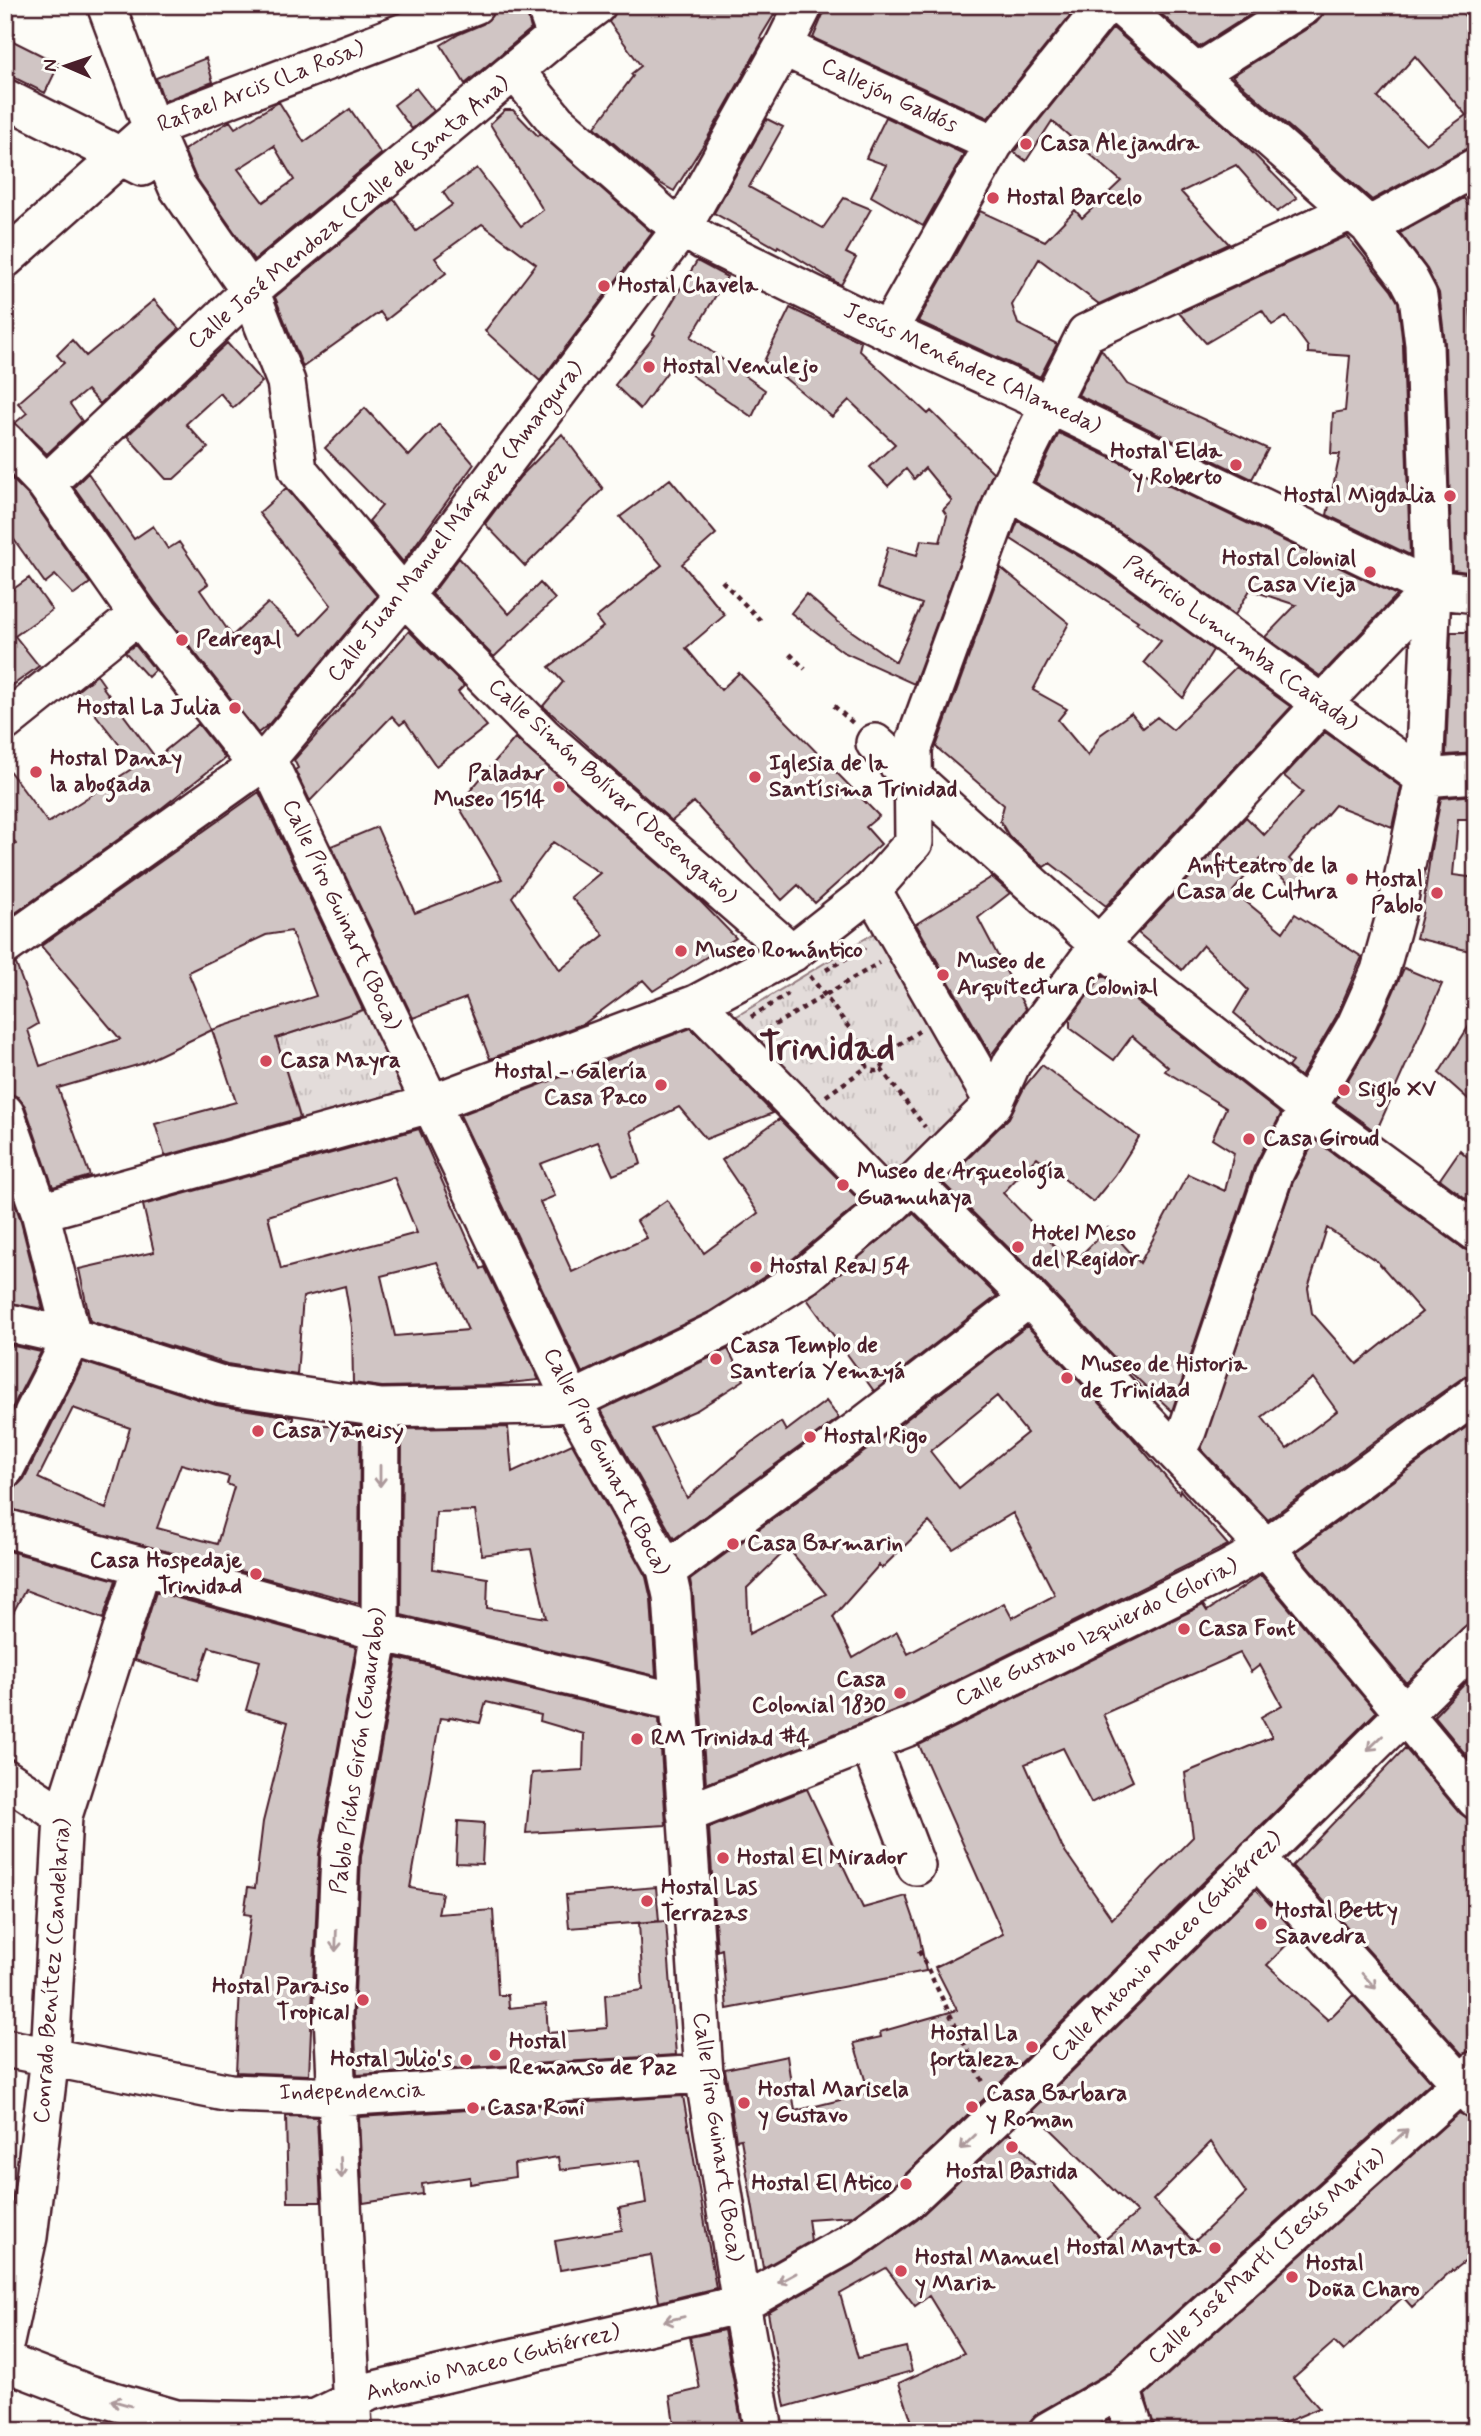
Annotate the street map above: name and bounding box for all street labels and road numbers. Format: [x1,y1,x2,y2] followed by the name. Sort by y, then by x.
[153,34,369,140] street label: Rafael Arcis (La Rosa)
[816,51,962,141] street label: Callejón Galdós
[182,69,516,357] street label: Calle José Mendoza (Calle de Santa Ana)
[838,296,1106,442] street label: Jesús Menéndez (Alameda)
[321,355,593,690] street label: Calle Juan Manuel Márquez (Amargura)
[1117,549,1363,739] street label: Patricio Lumumba (Cañada)
[481,672,743,912] street label: Calle Simón Bolívar (Desengaño)
[274,795,408,1035] street label: Calle Piro Guinart (Boca)
[535,1343,677,1581] street label: Calle Piro Guinart (Boca)
[951,1551,1243,1715] street label: Calle Gustavo Izquierdo (Gloria)
[324,1606,394,1896] street label: Pablo Pichs Girón (Guaurabo)
[27,1817,79,2125] street label: Conrado Benítez (Candelaria)
[1045,1825,1289,2069] street label: Calle Antonio Maceo (Gutiérrez)
[685,2010,749,2264] street label: Calle Piro Guinart (Boca)
[279,2076,425,2108] street label: Independencia
[1142,2142,1392,2372] street label: Calle José Martí (Jesús María)
[363,2317,623,2409] street label: Antonio Maceo (Gutiérrez)

